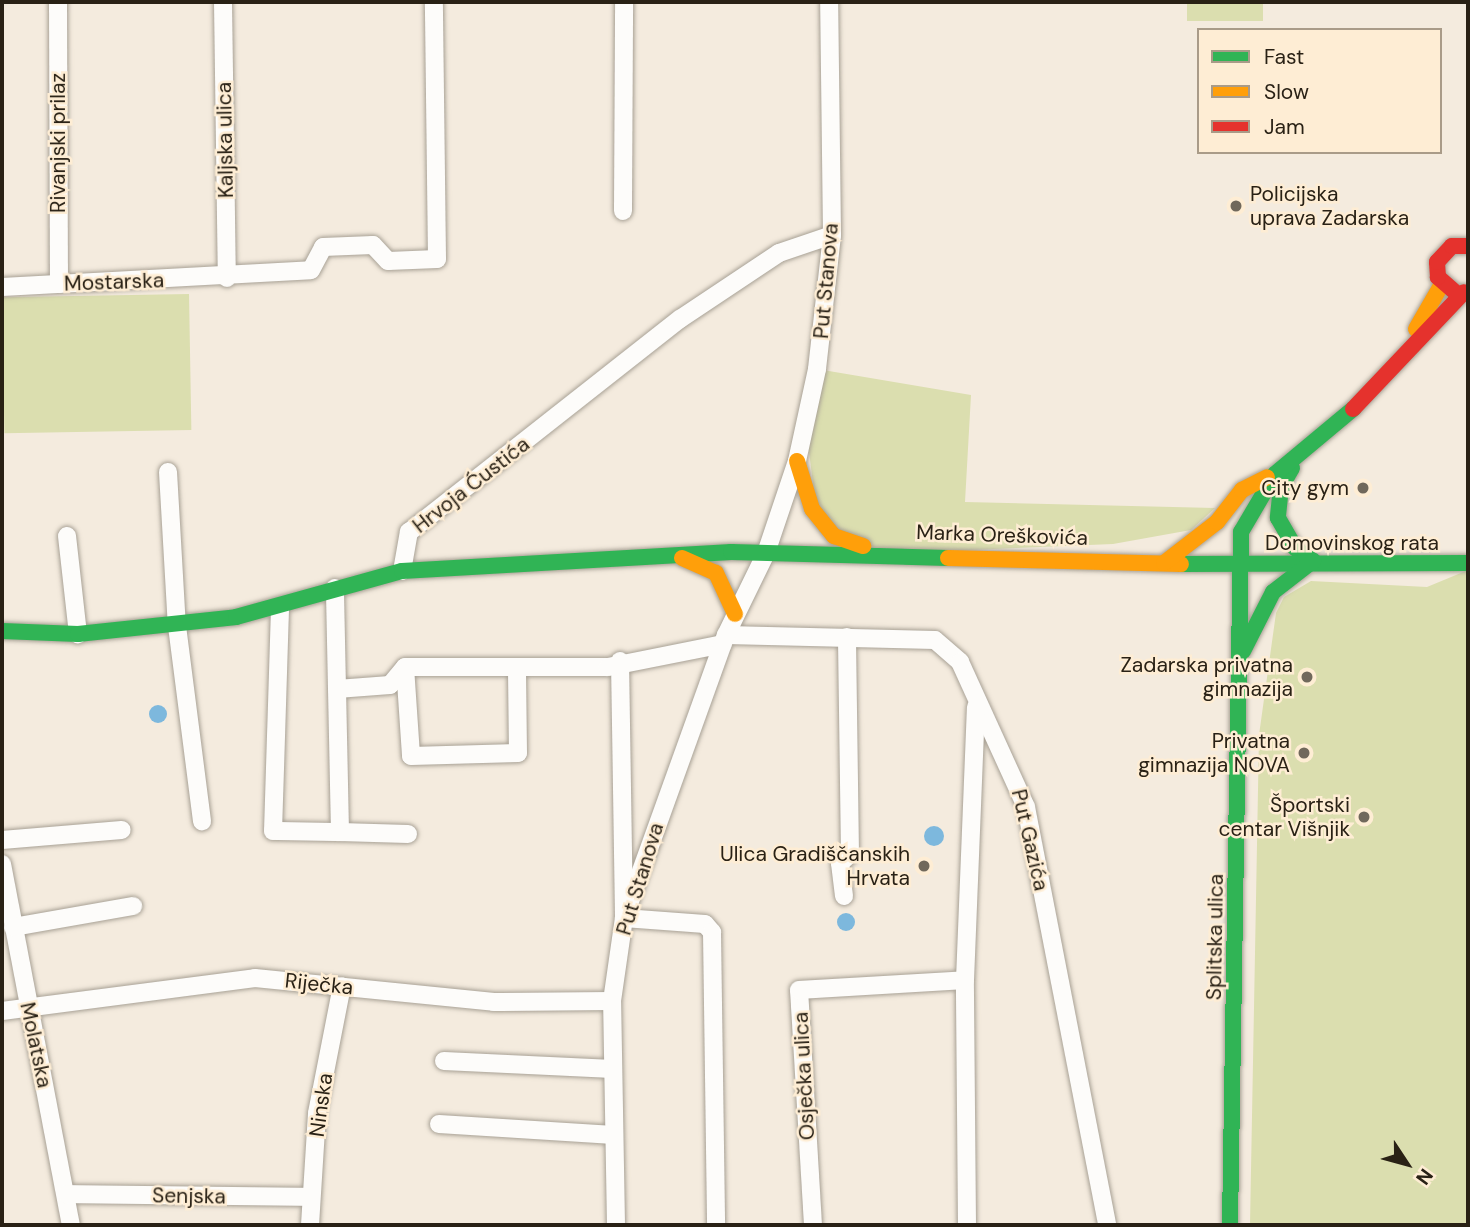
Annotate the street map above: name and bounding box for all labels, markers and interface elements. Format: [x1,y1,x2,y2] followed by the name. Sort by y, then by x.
[1197,28,1442,154] legend
[1264,43,1304,71] text: Fast
[45,73,71,213] street label: Rivanjski prilaz
[1264,78,1309,106] text: Slow
[211,82,239,198] street label: Kaljska ulica
[1264,113,1305,141] text: Jam
[1250,181,1409,231] place label: Policijska uprava Zadarska
[1228,198,1244,214] marker: Policijska uprava Zadarska
[808,222,844,340] street label: Put Stanova
[64,268,164,296] street label: Mostarska
[408,432,534,538] street label: Hrvoja Ćustića
[1261,475,1349,501] place label: City gym
[1355,480,1371,496] marker: City gym
[916,519,1088,551] street label: Marka Oreškovića
[1265,530,1439,556] street label: Domovinskog rata
[1120,652,1293,702] place label: Zadarska privatna gimnazija
[1299,669,1315,685] marker: Zadarska privatna gimnazija
[1138,728,1290,778] place label: Privatna gimnazija NOVA
[1296,745,1312,761] marker: Privatna gimnazija NOVA
[1006,787,1054,893] street label: Put Gazića
[1219,792,1350,842] place label: Športski centar Višnjik
[1356,809,1372,825] marker: Športski centar Višnjik
[611,820,669,938] street label: Put Stanova
[720,841,910,891] place label: Ulica Gradiščanskih Hrvata
[916,858,932,874] marker: Ulica Gradiščanskih Hrvata
[1201,874,1229,1000] street label: Splitska ulica
[284,968,354,1000] street label: Riječka
[15,1000,57,1090] street label: Molatska
[788,1011,820,1141] street label: Osječka ulica
[304,1072,338,1138] street label: Ninska
[1372,1129,1442,1199] north arrow
[1410,1164,1439,1190] text: N
[152,1183,226,1209] street label: Senjska

